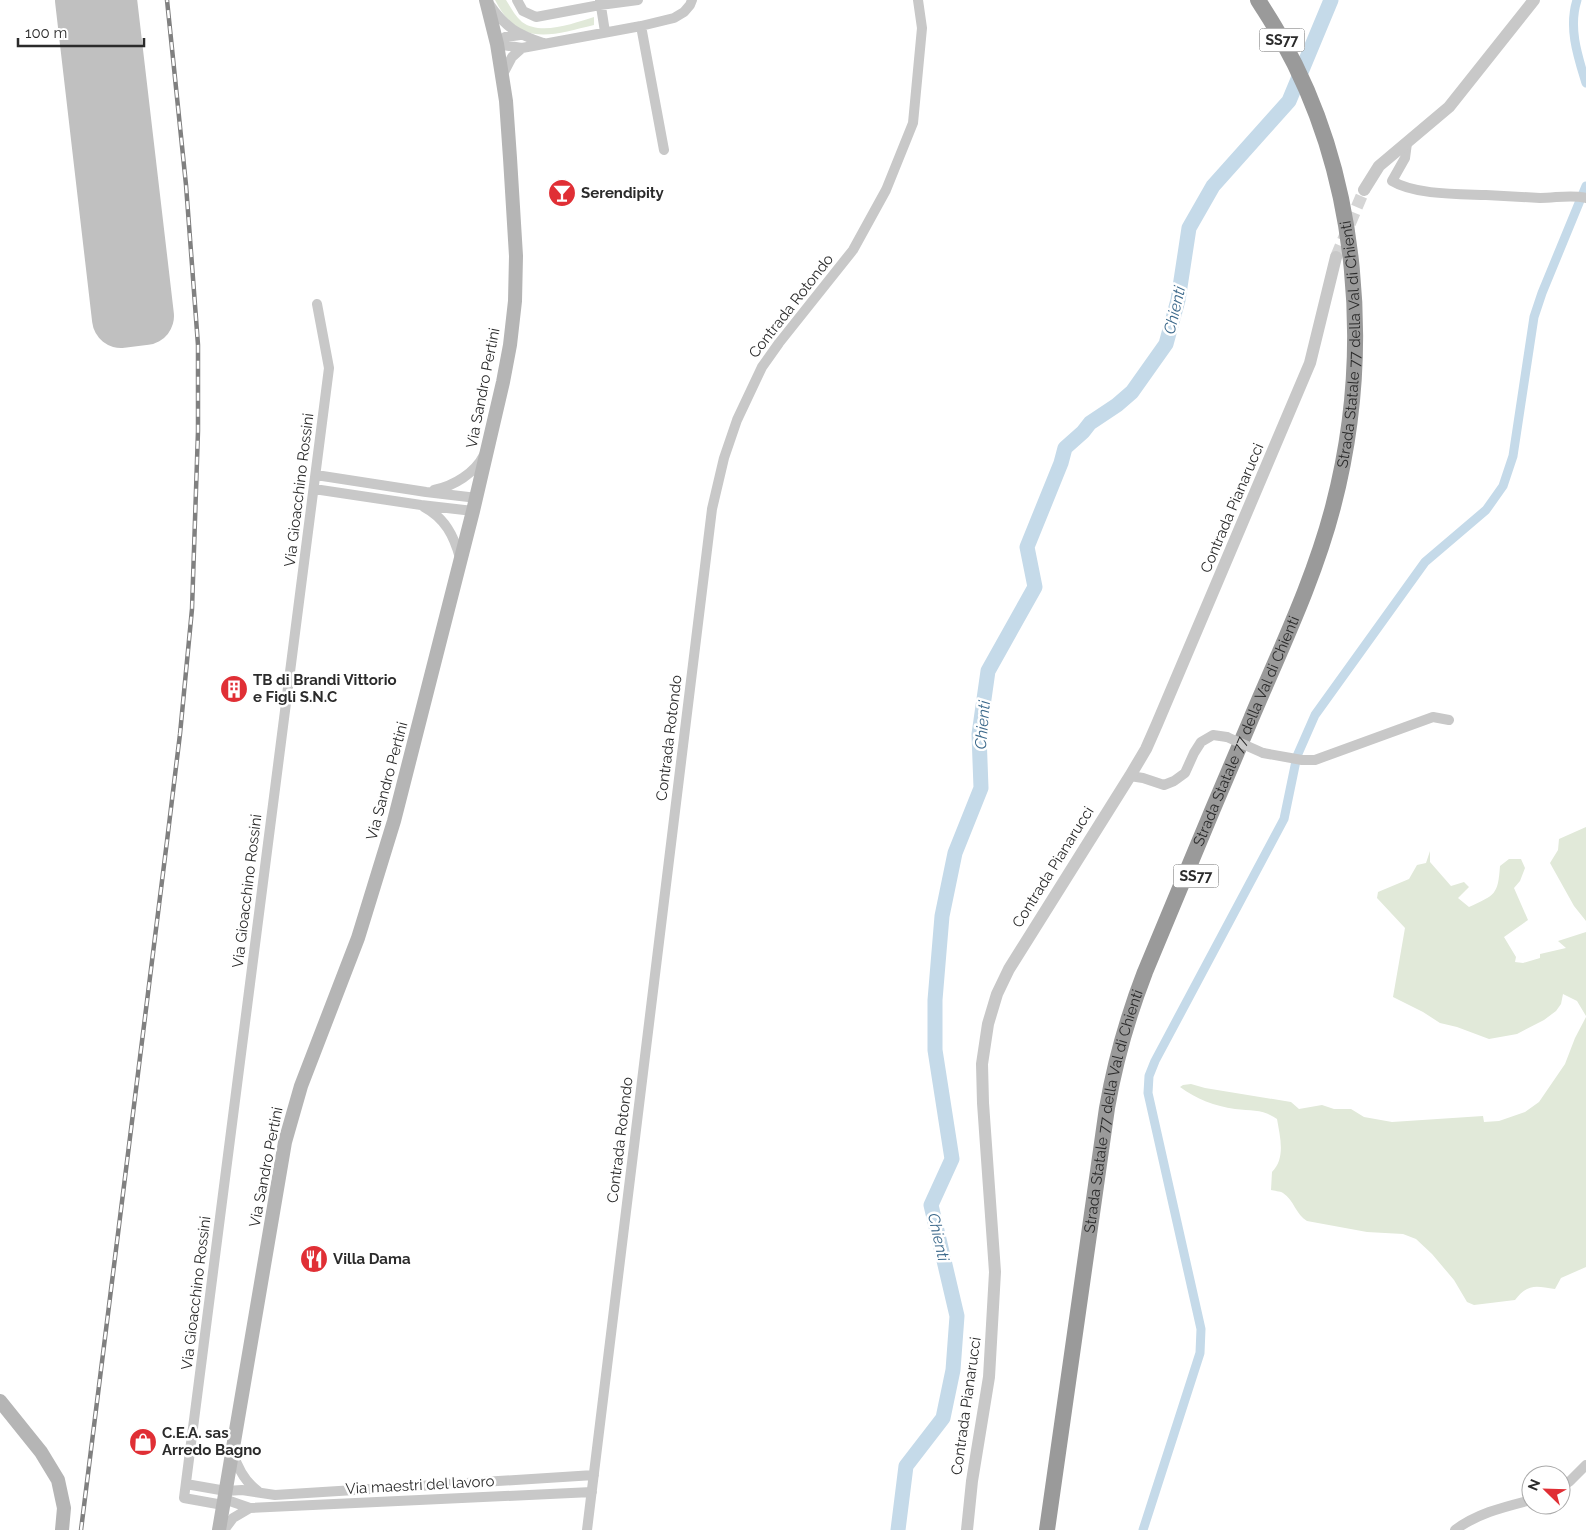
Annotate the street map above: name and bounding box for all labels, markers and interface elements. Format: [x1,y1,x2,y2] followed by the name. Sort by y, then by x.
[18,15,144,47] scale bar
[25,24,67,42] text: 100 m
[1260,28,1304,52] road number: SS77
[547,178,577,208] bar icon: Serendipity
[581,184,664,202] place label: Serendipity
[1333,219,1364,469] street label: Strada Statale 77 della Val di Chienti
[745,250,837,362] street label: Contrada Rotondo
[1160,284,1189,336] water label: Chienti
[463,326,503,450] street label: Via Sandro Pertini
[281,412,317,568] street label: Via Gioacchino Rossini
[1197,440,1267,576] street label: Contrada Pianarucci
[1189,613,1303,849] street label: Strada Statale 77 della Val di Chienti
[253,671,397,706] place label: TB di Brandi Vittorio e Figli S.N.C
[219,674,249,704] building icon: TB di Brandi Vittorio e Figli S.N.C
[652,674,686,802] street label: Contrada Rotondo
[971,699,994,750] water label: Chienti
[362,720,412,842] street label: Via Sandro Pertini
[1008,803,1098,931] street label: Contrada Pianarucci
[229,813,265,969] street label: Via Gioacchino Rossini
[1174,864,1218,888] road number: SS77
[1080,987,1147,1234] street label: Strada Statale 77 della Val di Chienti
[603,1076,637,1204] street label: Contrada Rotondo
[246,1105,286,1229] street label: Via Sandro Pertini
[924,1211,953,1264] water label: Chienti
[178,1215,214,1371] street label: Via Gioacchino Rossini
[299,1244,329,1274] restaurant icon: Villa Dama
[333,1250,411,1268] place label: Villa Dama
[947,1336,985,1476] street label: Contrada Pianarucci
[162,1424,261,1459] place label: C.E.A. sas Arredo Bagno
[128,1427,158,1457] shop icon: C.E.A. sas Arredo Bagno
[1521,1465,1571,1515] north arrow
[345,1472,495,1498] street label: Via maestri del lavoro
[1525,1477,1543,1493] text: N

